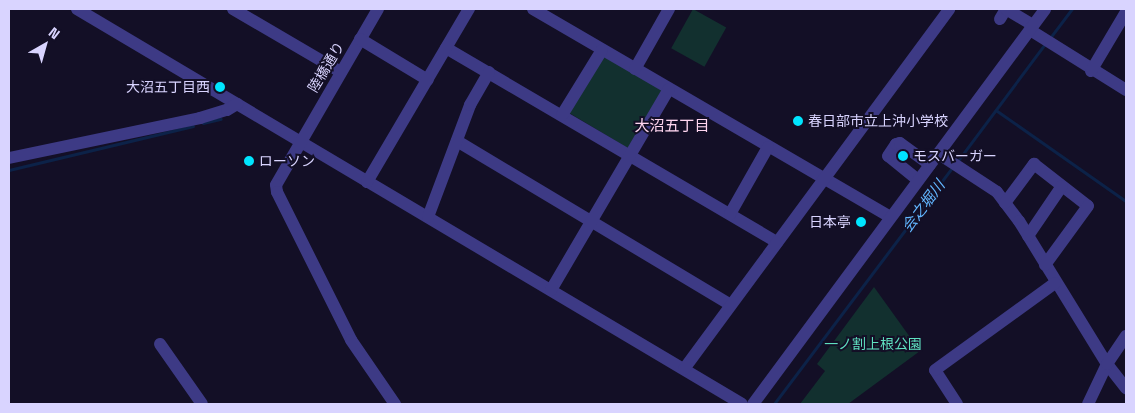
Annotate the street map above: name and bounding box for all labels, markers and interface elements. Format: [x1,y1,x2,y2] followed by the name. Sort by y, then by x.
[20,20,70,70] north arrow
[45,23,63,43] text: N
[304,39,348,95] street label: 陸橋通り
[126,79,210,95] place label: 大沼五丁目西
[214,81,226,93] marker: 大沼五丁目西
[808,113,948,129] place label: 春日部市立上沖小学校
[792,115,804,127] marker: 春日部市立上沖小学校
[635,117,709,135] district label: 大沼五丁目
[913,148,997,164] place label: モスバーガー
[897,150,909,162] marker: モスバーガー
[259,153,315,169] place label: ローソン
[243,155,255,167] marker: ローソン
[898,177,948,235] water label: 会之堀川
[809,214,851,230] place label: 日本亭
[855,216,867,228] marker: 日本亭
[824,336,922,352] park label: 一ノ割上根公園

